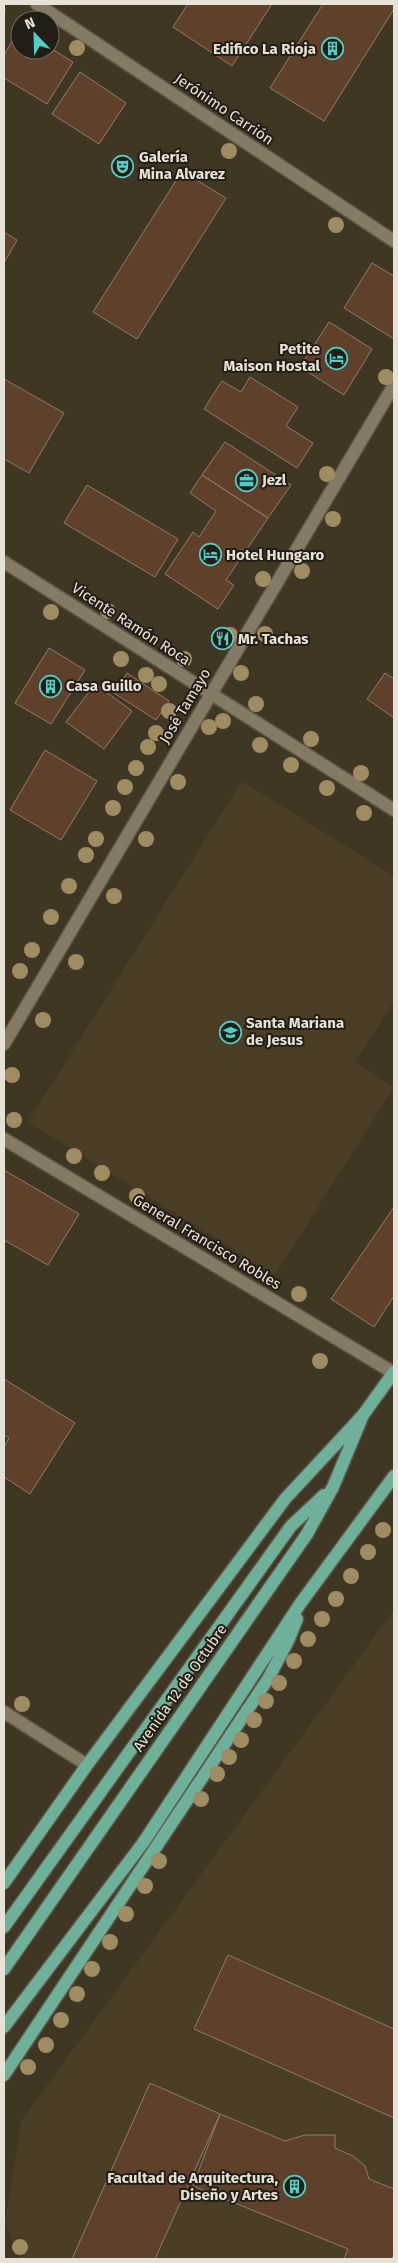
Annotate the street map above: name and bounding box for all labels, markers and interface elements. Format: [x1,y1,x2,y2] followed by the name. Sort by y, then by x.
[10,10,60,60] north arrow
[23,14,38,33] text: N
[320,37,344,61] building icon: Edifico La Rioja
[213,40,316,58] place label: Edifico La Rioja
[171,69,277,149] street label: Jerónimo Carrión
[139,148,225,183] place label: Galería Mina Alvarez
[111,154,135,178] theatre icon: Galería Mina Alvarez
[223,340,321,375] place label: Petite Maison Hostal
[324,346,348,370] hotel icon: Petite Maison Hostal
[234,468,258,492] office icon: Jezl
[261,471,287,489] place label: Jezl
[198,543,222,567] hotel icon: Hotel Hungaro
[226,546,324,564] place label: Hotel Hungaro
[68,579,194,669] street label: Vicente Ramón Roca
[210,627,234,651] restaurant icon: Mr. Tachas
[238,630,309,648] place label: Mr. Tachas
[156,665,214,747] street label: José Tamayo
[38,674,62,698] building icon: Casa Guillo
[66,677,142,695] place label: Casa Guillo
[246,1014,344,1049] place label: Santa Mariana de Jesus
[218,1020,242,1044] school or university icon: Santa Mariana de Jesus
[130,1191,284,1293] street label: General Francisco Robles
[129,1621,231,1755] street label: Avenida 12 de Octubre
[107,2169,278,2204] place label: Facultad de Arquitectura, Diseño y Artes
[282,2175,306,2199] building icon: Facultad de Arquitectura, Diseño y Artes

